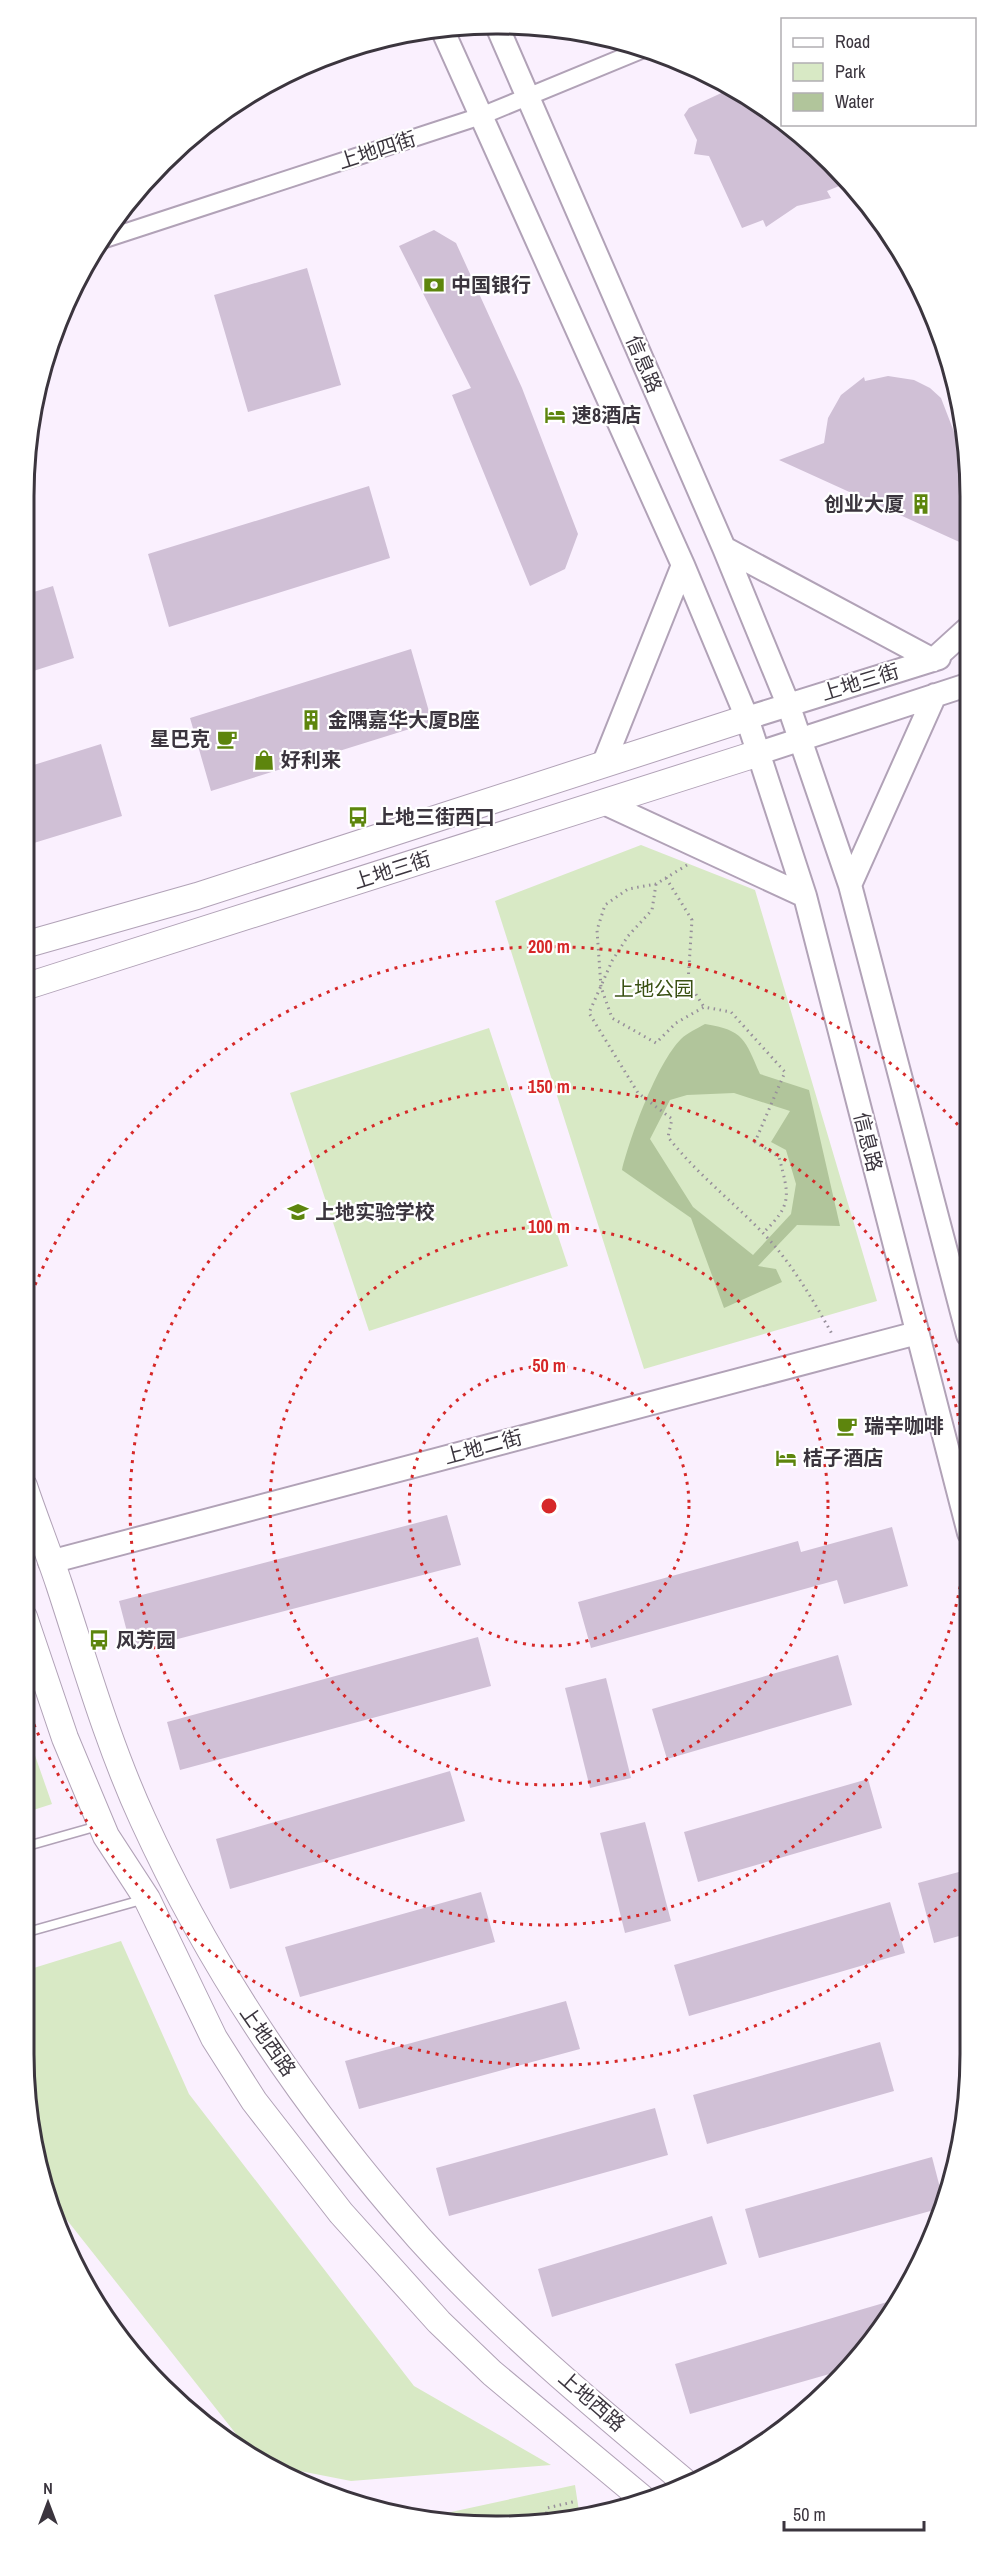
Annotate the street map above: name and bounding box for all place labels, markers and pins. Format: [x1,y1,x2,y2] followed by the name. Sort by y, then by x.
[451,271,531,298] place label: 中国银行
[422,273,446,297] bank icon: 中国银行
[572,401,641,428] place label: 速8酒店
[543,403,567,427] hotel icon: 速8酒店
[824,490,904,517] place label: 创业大厦
[909,492,933,516] building icon: 创业大厦
[328,706,480,733] place label: 金隅嘉华大厦B座
[299,708,323,732] building icon: 金隅嘉华大厦B座
[150,725,210,752] place label: 星巴克
[215,727,239,751] cafe icon: 星巴克
[281,746,341,773] place label: 好利来
[252,748,276,772] shop icon: 好利来
[375,803,495,830] place label: 上地三街西口
[346,805,370,829] bus stop icon: 上地三街西口
[315,1198,435,1225] place label: 上地实验学校
[286,1200,310,1224] school or university icon: 上地实验学校
[864,1412,944,1439] place label: 瑞辛咖啡
[835,1414,859,1438] cafe icon: 瑞辛咖啡
[803,1444,883,1471] place label: 桔子酒店
[774,1446,798,1470] hotel icon: 桔子酒店
[539,1496,559,1516] centre of rings
[116,1626,176,1653] place label: 风芳园
[87,1628,111,1652] bus stop icon: 风芳园

